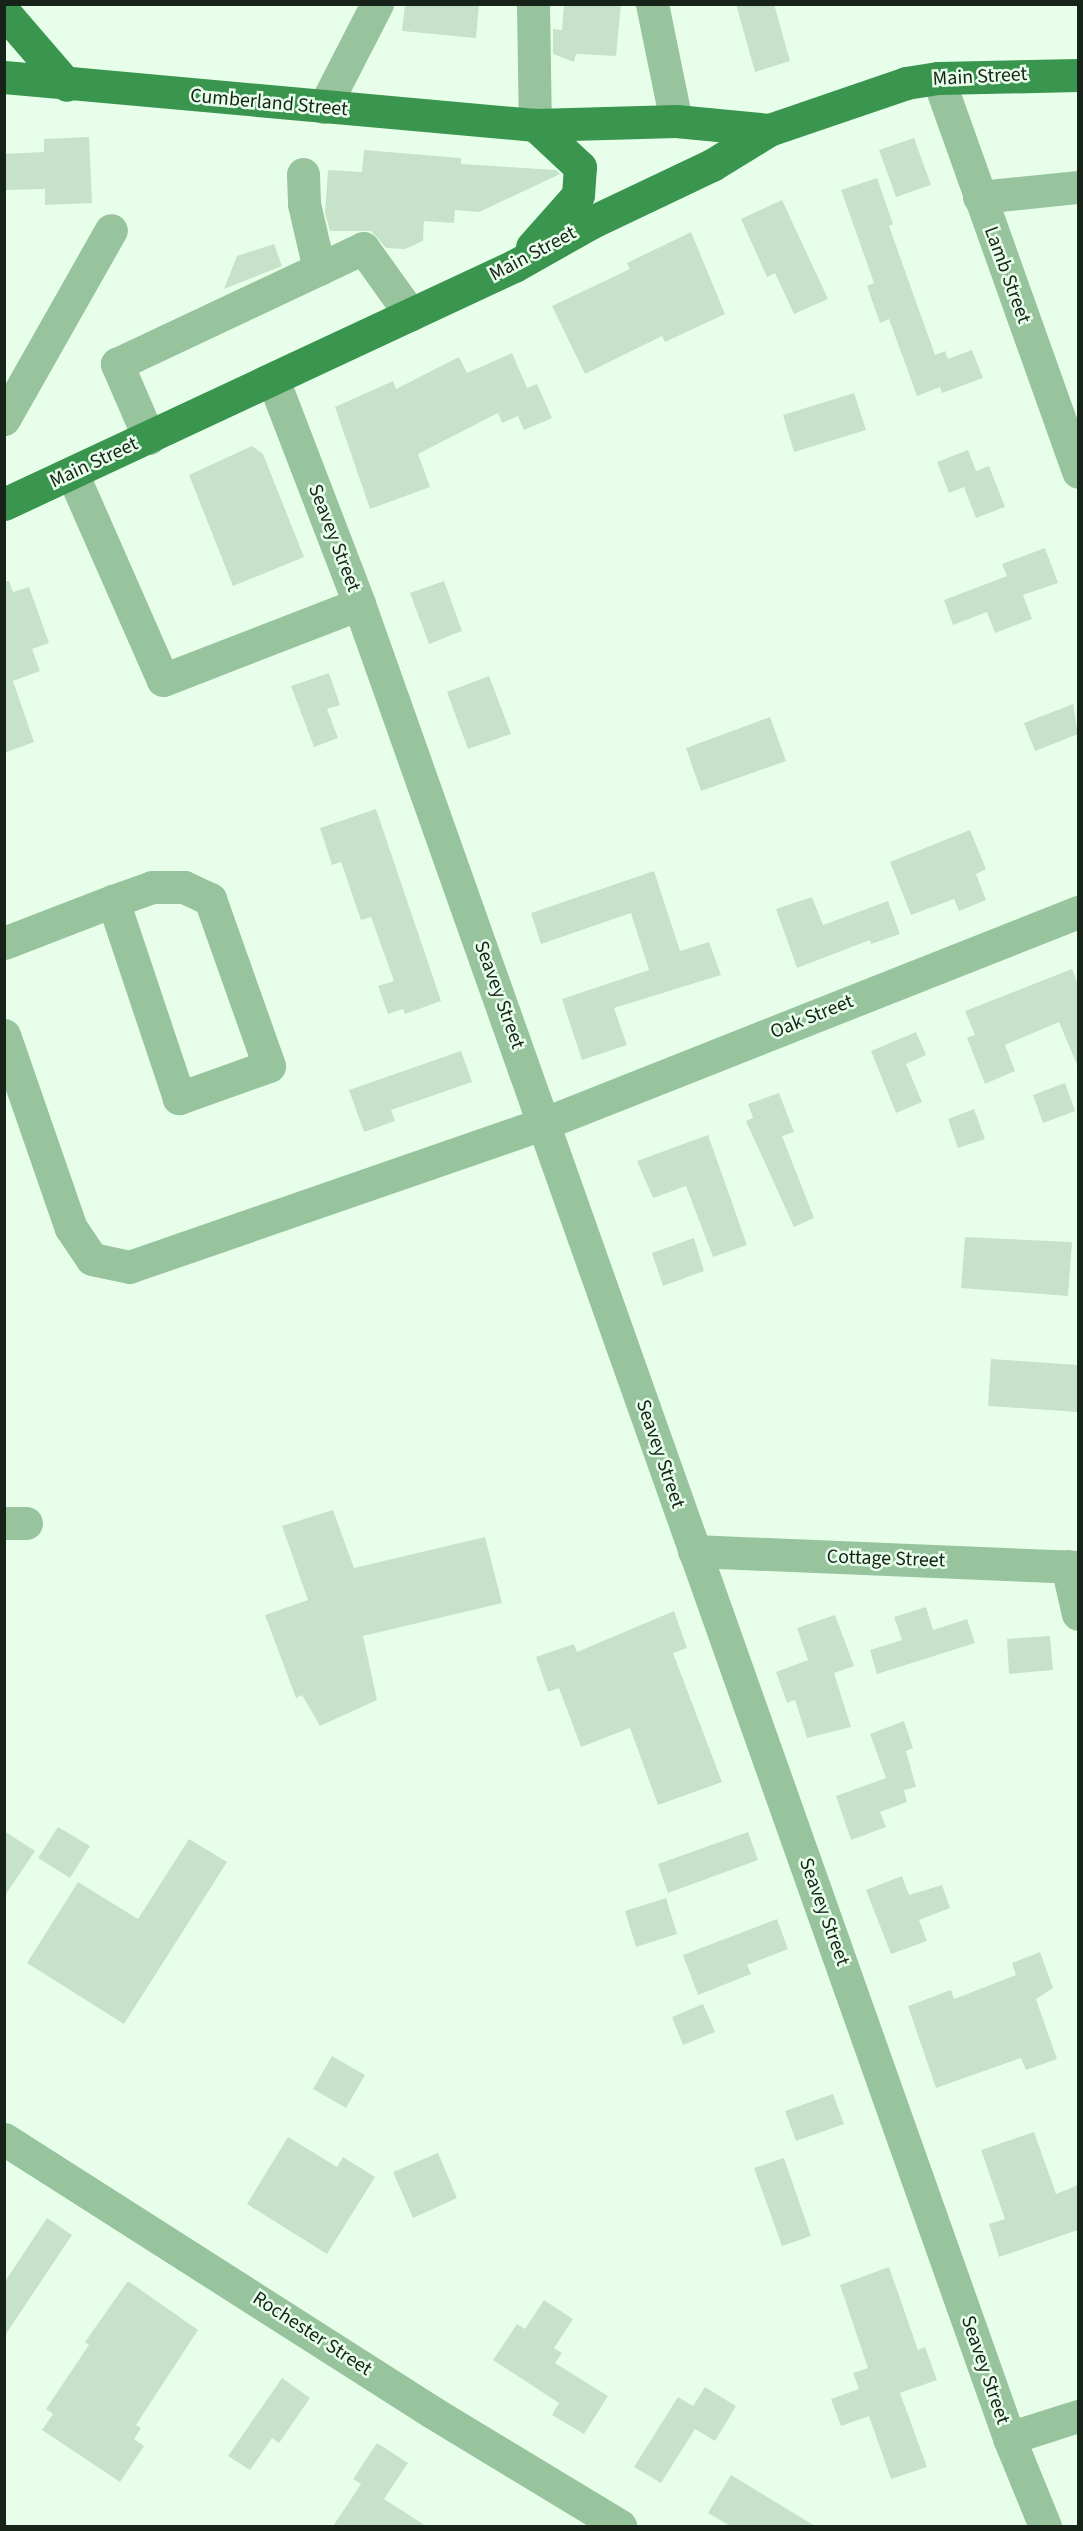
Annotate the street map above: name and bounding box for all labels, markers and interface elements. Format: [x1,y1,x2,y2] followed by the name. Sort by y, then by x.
[932,63,1028,91] street label: Main Street
[189,84,349,122] street label: Cumberland Street
[486,221,580,287] street label: Main Street
[978,223,1036,327] street label: Lamb Street
[46,432,142,494] street label: Main Street
[303,481,365,595] street label: Seavey Street
[468,938,530,1052] street label: Seavey Street
[767,990,857,1044] street label: Oak Street
[630,1397,690,1511] street label: Seavey Street
[826,1545,946,1573] street label: Cottage Street
[793,1855,855,1969] street label: Seavey Street
[248,2287,376,2381] street label: Rochester Street
[955,2313,1015,2427] street label: Seavey Street

